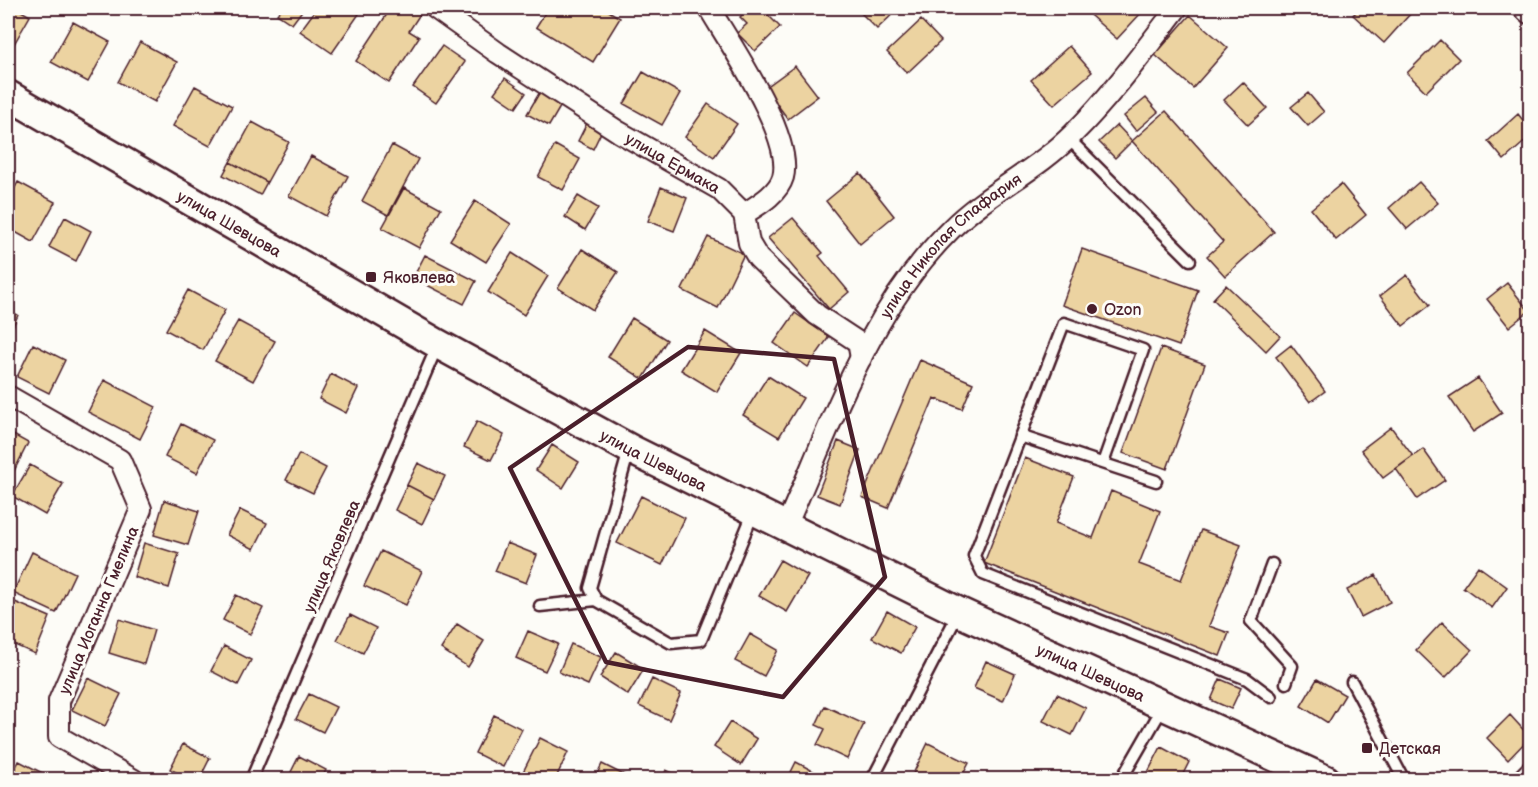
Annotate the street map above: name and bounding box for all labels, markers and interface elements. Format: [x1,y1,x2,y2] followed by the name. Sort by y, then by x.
[622,130,723,199] street label: улица Ермака
[877,170,1026,322] street label: улица Николая Спафария
[173,187,285,262] street label: улица Шевцова
[383,269,456,288] place label: Яковлева
[364,270,378,284] marker: Яковлева
[1104,301,1142,320] place label: Ozon
[1085,302,1099,316] marker: Ozon
[596,426,710,497] street label: улица Шевцова
[300,497,365,616] street label: улица Яковлева
[55,523,144,698] street label: улица Иоганна Гмелина
[1033,641,1148,707] street label: улица Шевцова
[1379,740,1441,759] place label: Детская
[1360,741,1374,755] marker: Детская

